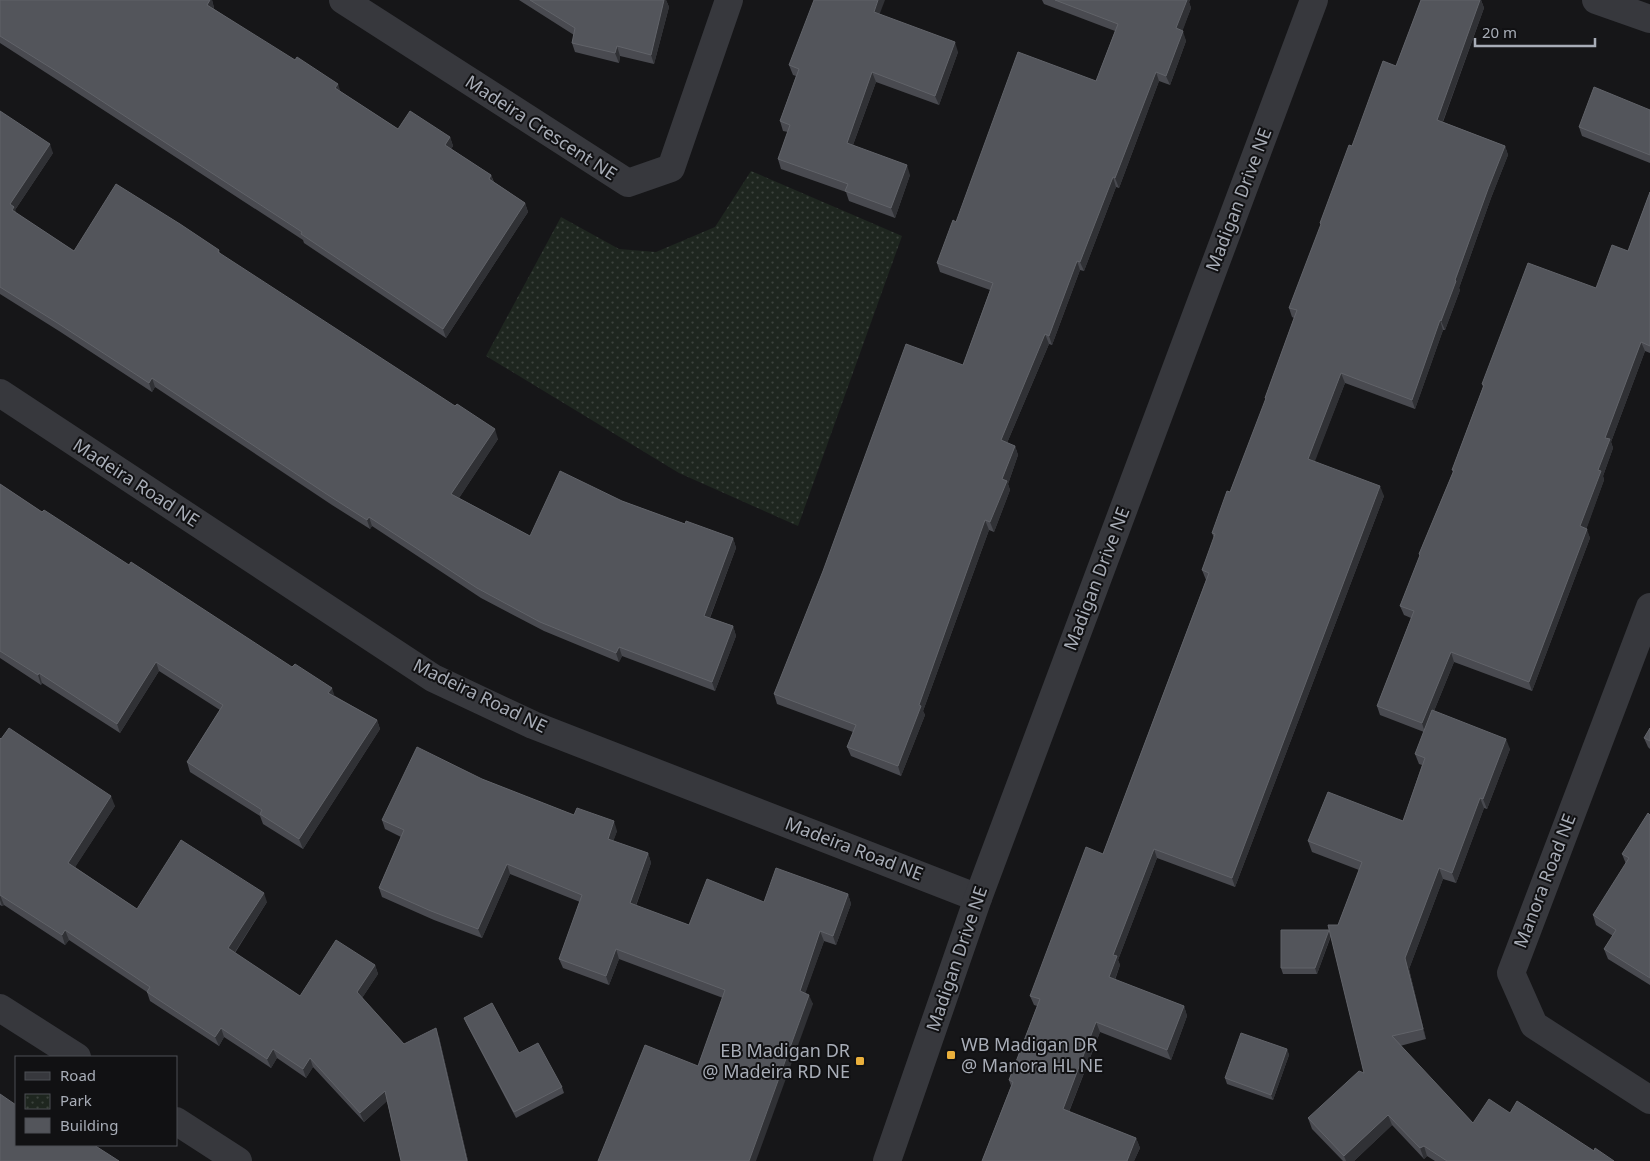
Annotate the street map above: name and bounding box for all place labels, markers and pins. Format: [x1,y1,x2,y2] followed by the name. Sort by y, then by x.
[961,1032,1103,1077] place label: WB Madigan DR @ Manora HL NE
[702,1038,850,1083] place label: EB Madigan DR @ Madeira RD NE
[945,1049,957,1061] marker: WB Madigan DR @ Manora HL NE
[854,1055,866,1067] marker: EB Madigan DR @ Madeira RD NE

